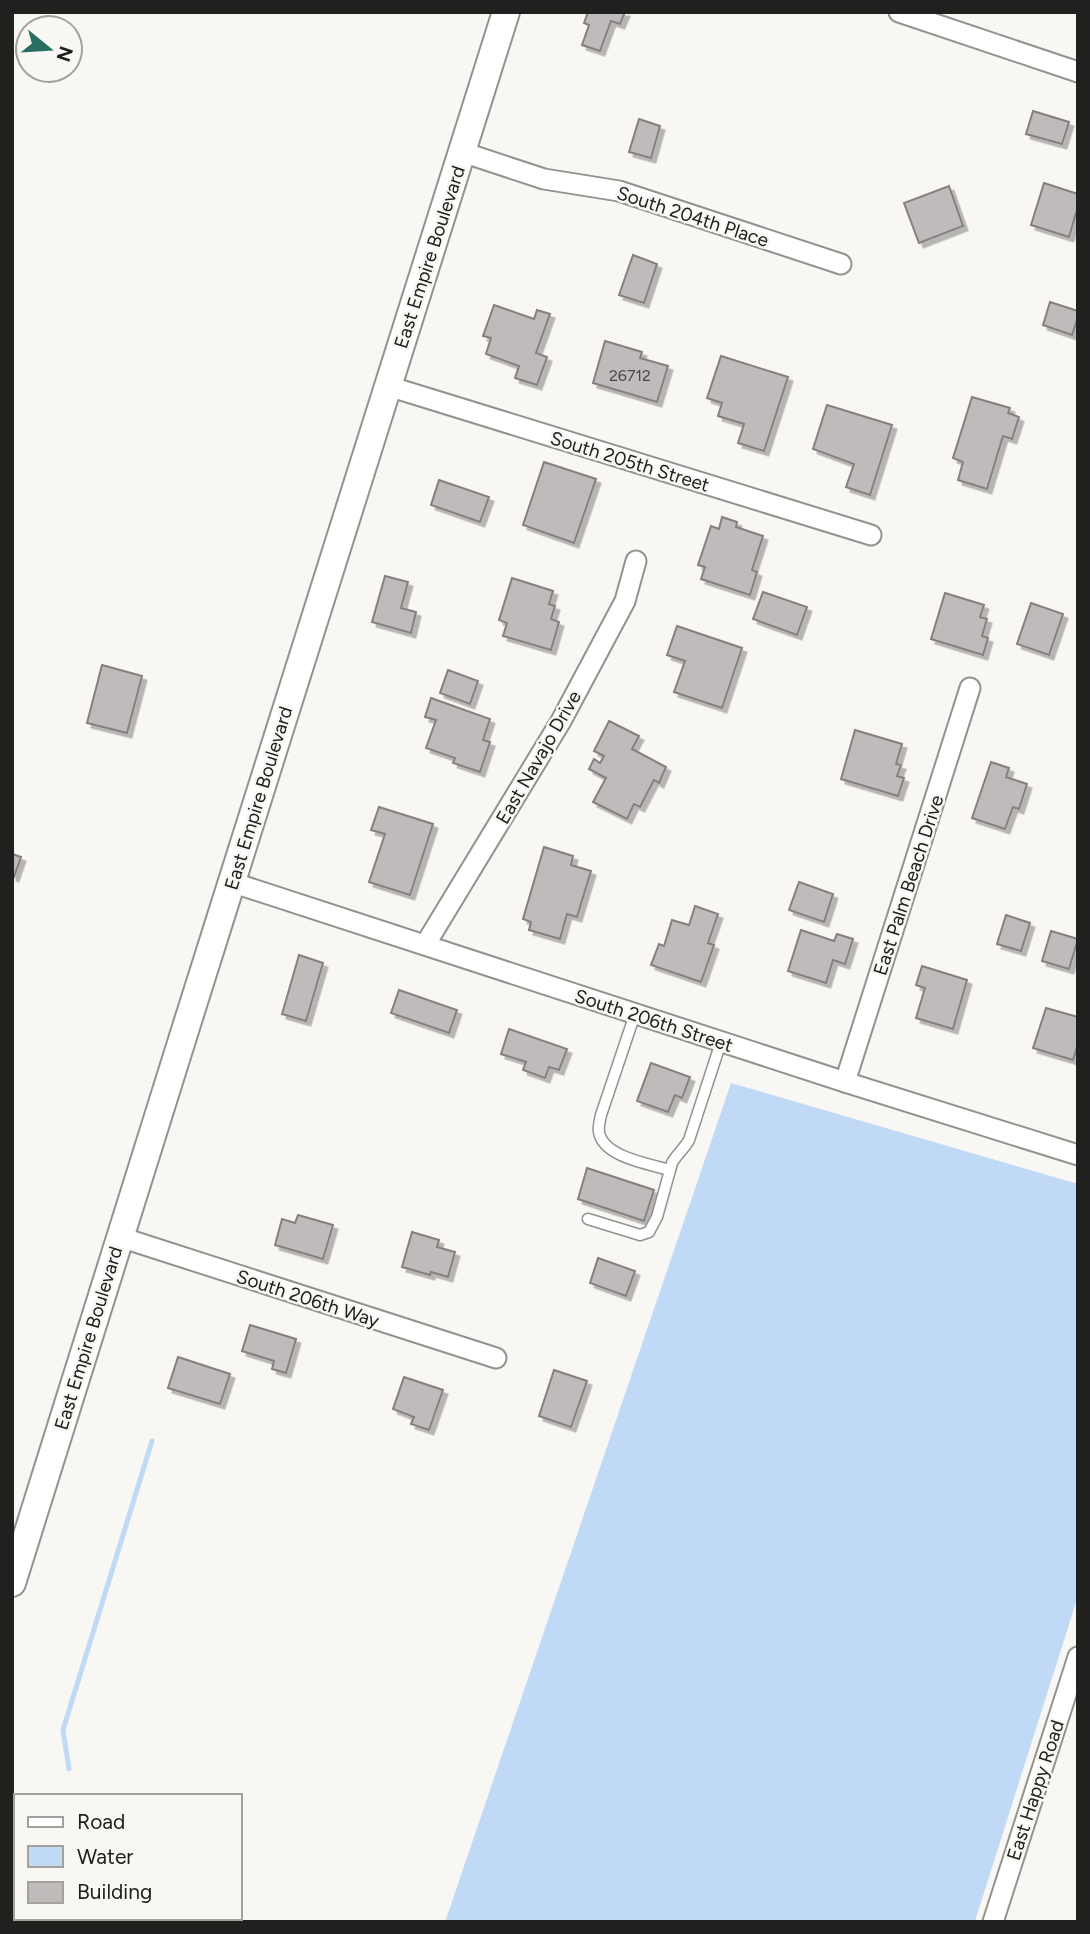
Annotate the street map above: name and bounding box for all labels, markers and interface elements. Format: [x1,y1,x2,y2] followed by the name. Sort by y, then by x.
[14,14,84,84] north arrow
[51,44,78,65] text: N
[389,163,470,351] street label: East Empire Boulevard
[614,181,772,252] street label: South 204th Place
[609,366,651,385] house number: 26712
[548,426,712,497] street label: South 205th Street
[491,687,586,828] street label: East Navajo Drive
[220,704,297,893] street label: East Empire Boulevard
[868,792,949,978] street label: East Palm Beach Drive
[572,984,736,1057] street label: South 206th Street
[50,1244,127,1433] street label: East Empire Boulevard
[234,1265,382,1332] street label: South 206th Way
[1002,1717,1069,1863] street label: East Happy Road
[14,1794,242,1920] legend
[77,1809,125,1834] text: Road
[77,1844,133,1869] text: Water
[77,1879,152,1904] text: Building

